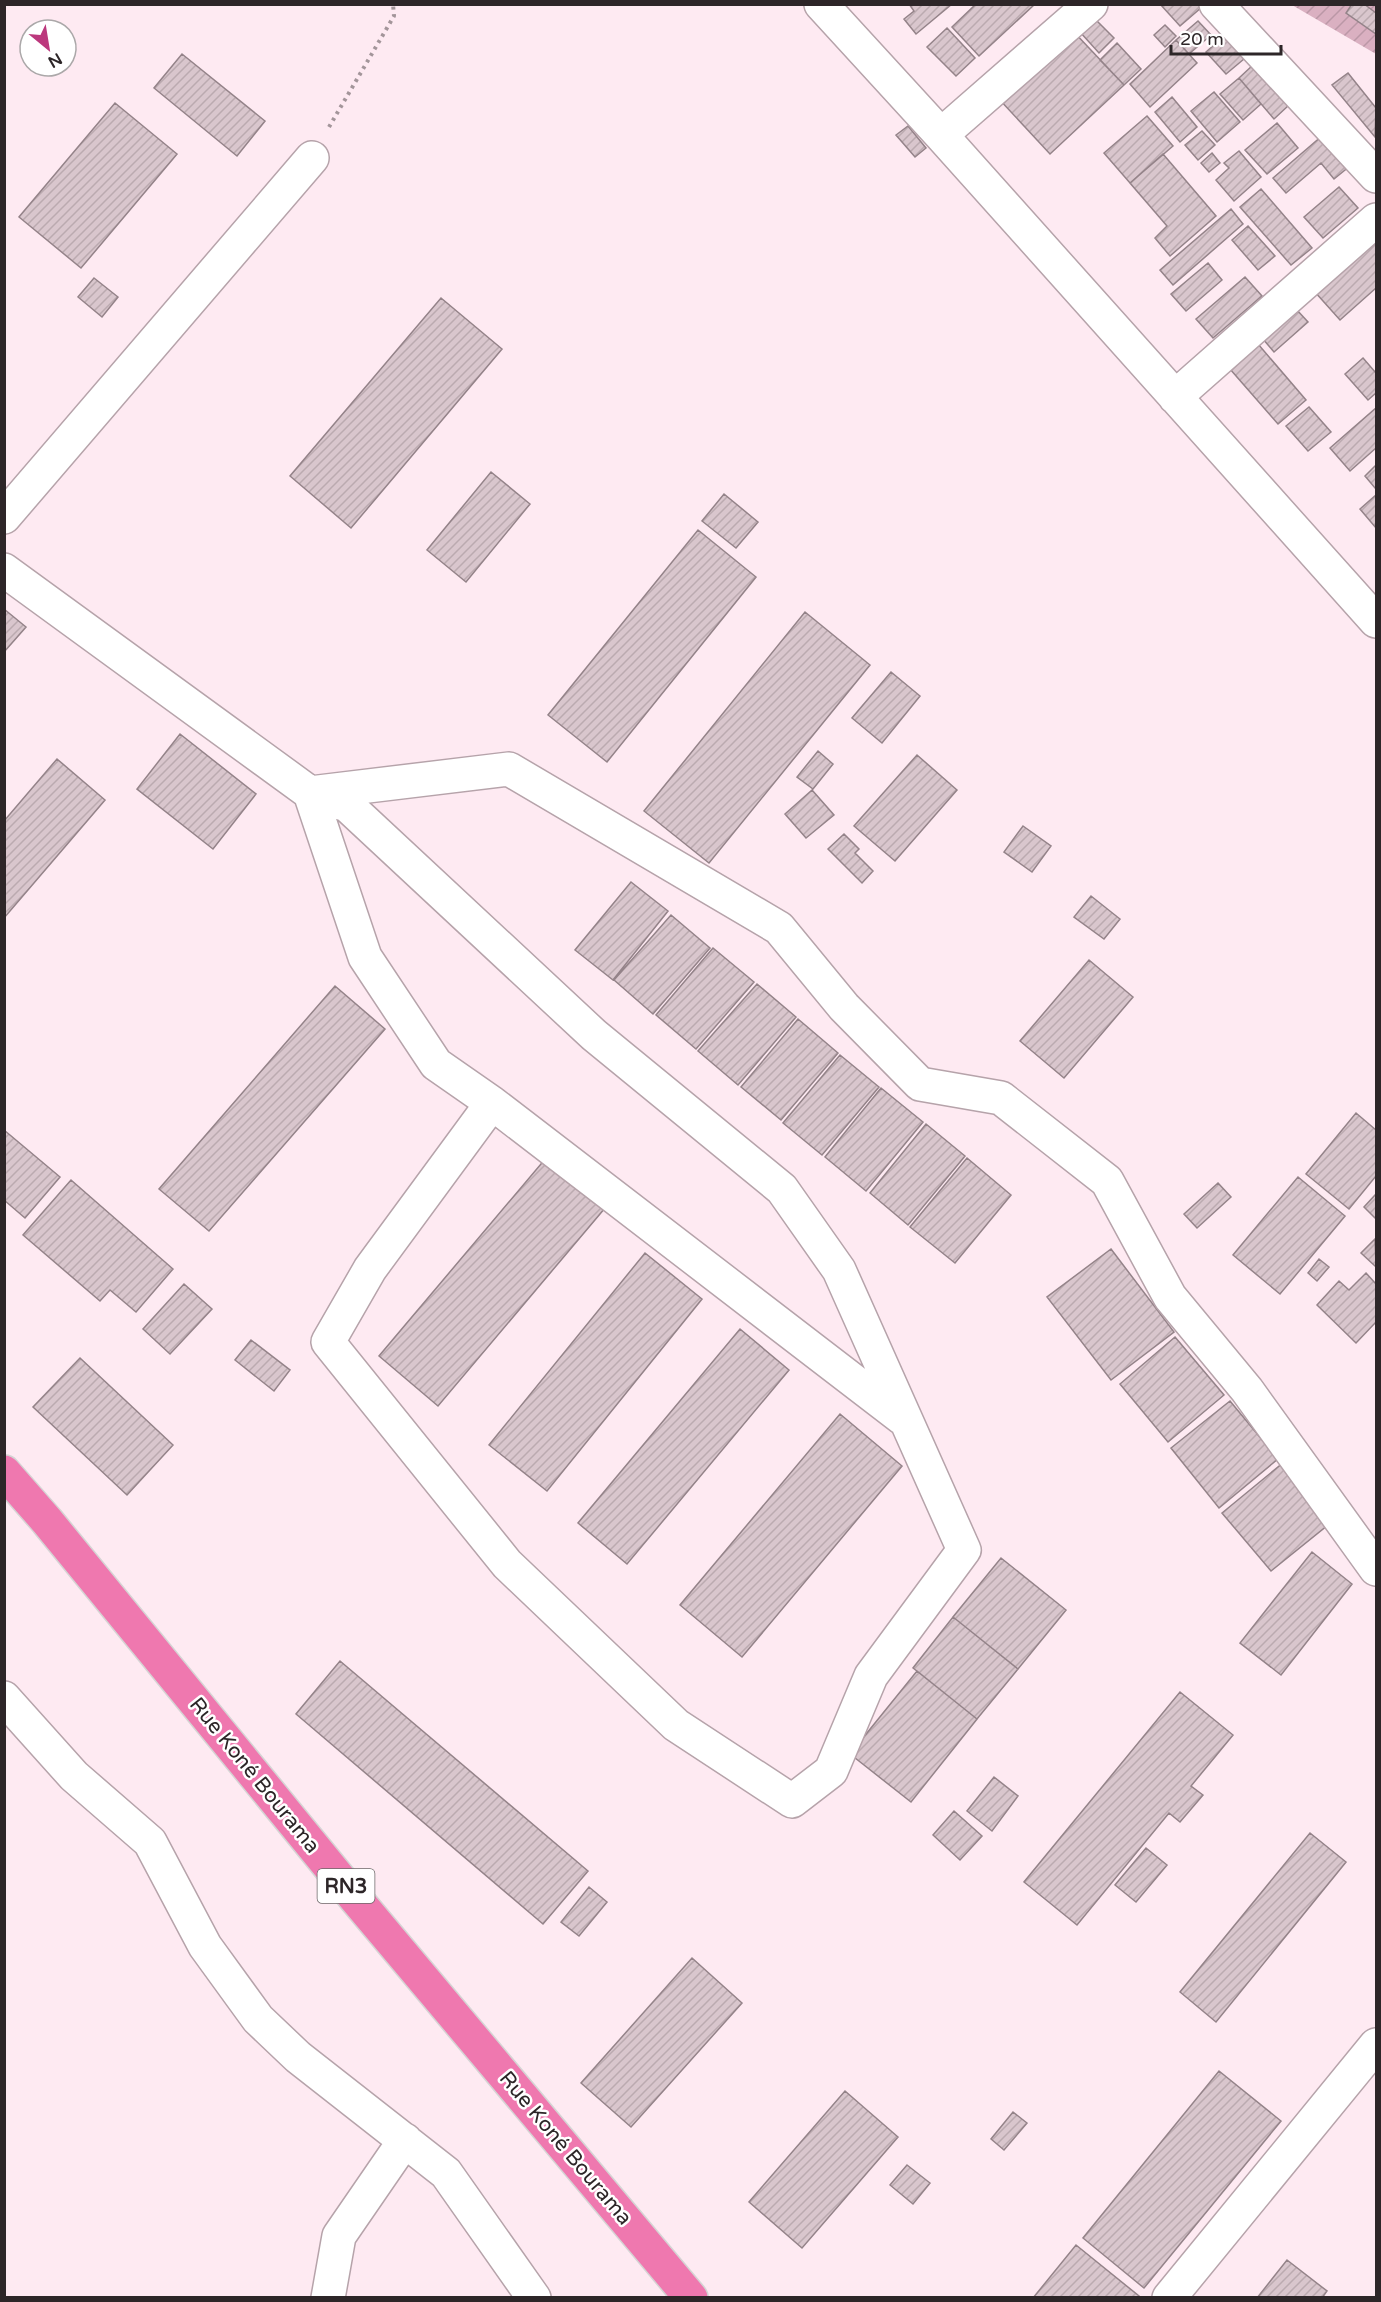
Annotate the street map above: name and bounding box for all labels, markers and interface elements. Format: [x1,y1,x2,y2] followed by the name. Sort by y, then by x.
[18,18,78,78] north arrow
[1171,18,1280,56] scale bar
[1180,28,1224,50] text: 20 m
[44,48,66,72] text: N
[184,1692,325,1858] street label: Rue Koné Bourama
[318,1869,374,1903] road number: RN3
[494,2066,637,2230] street label: Rue Koné Bourama

